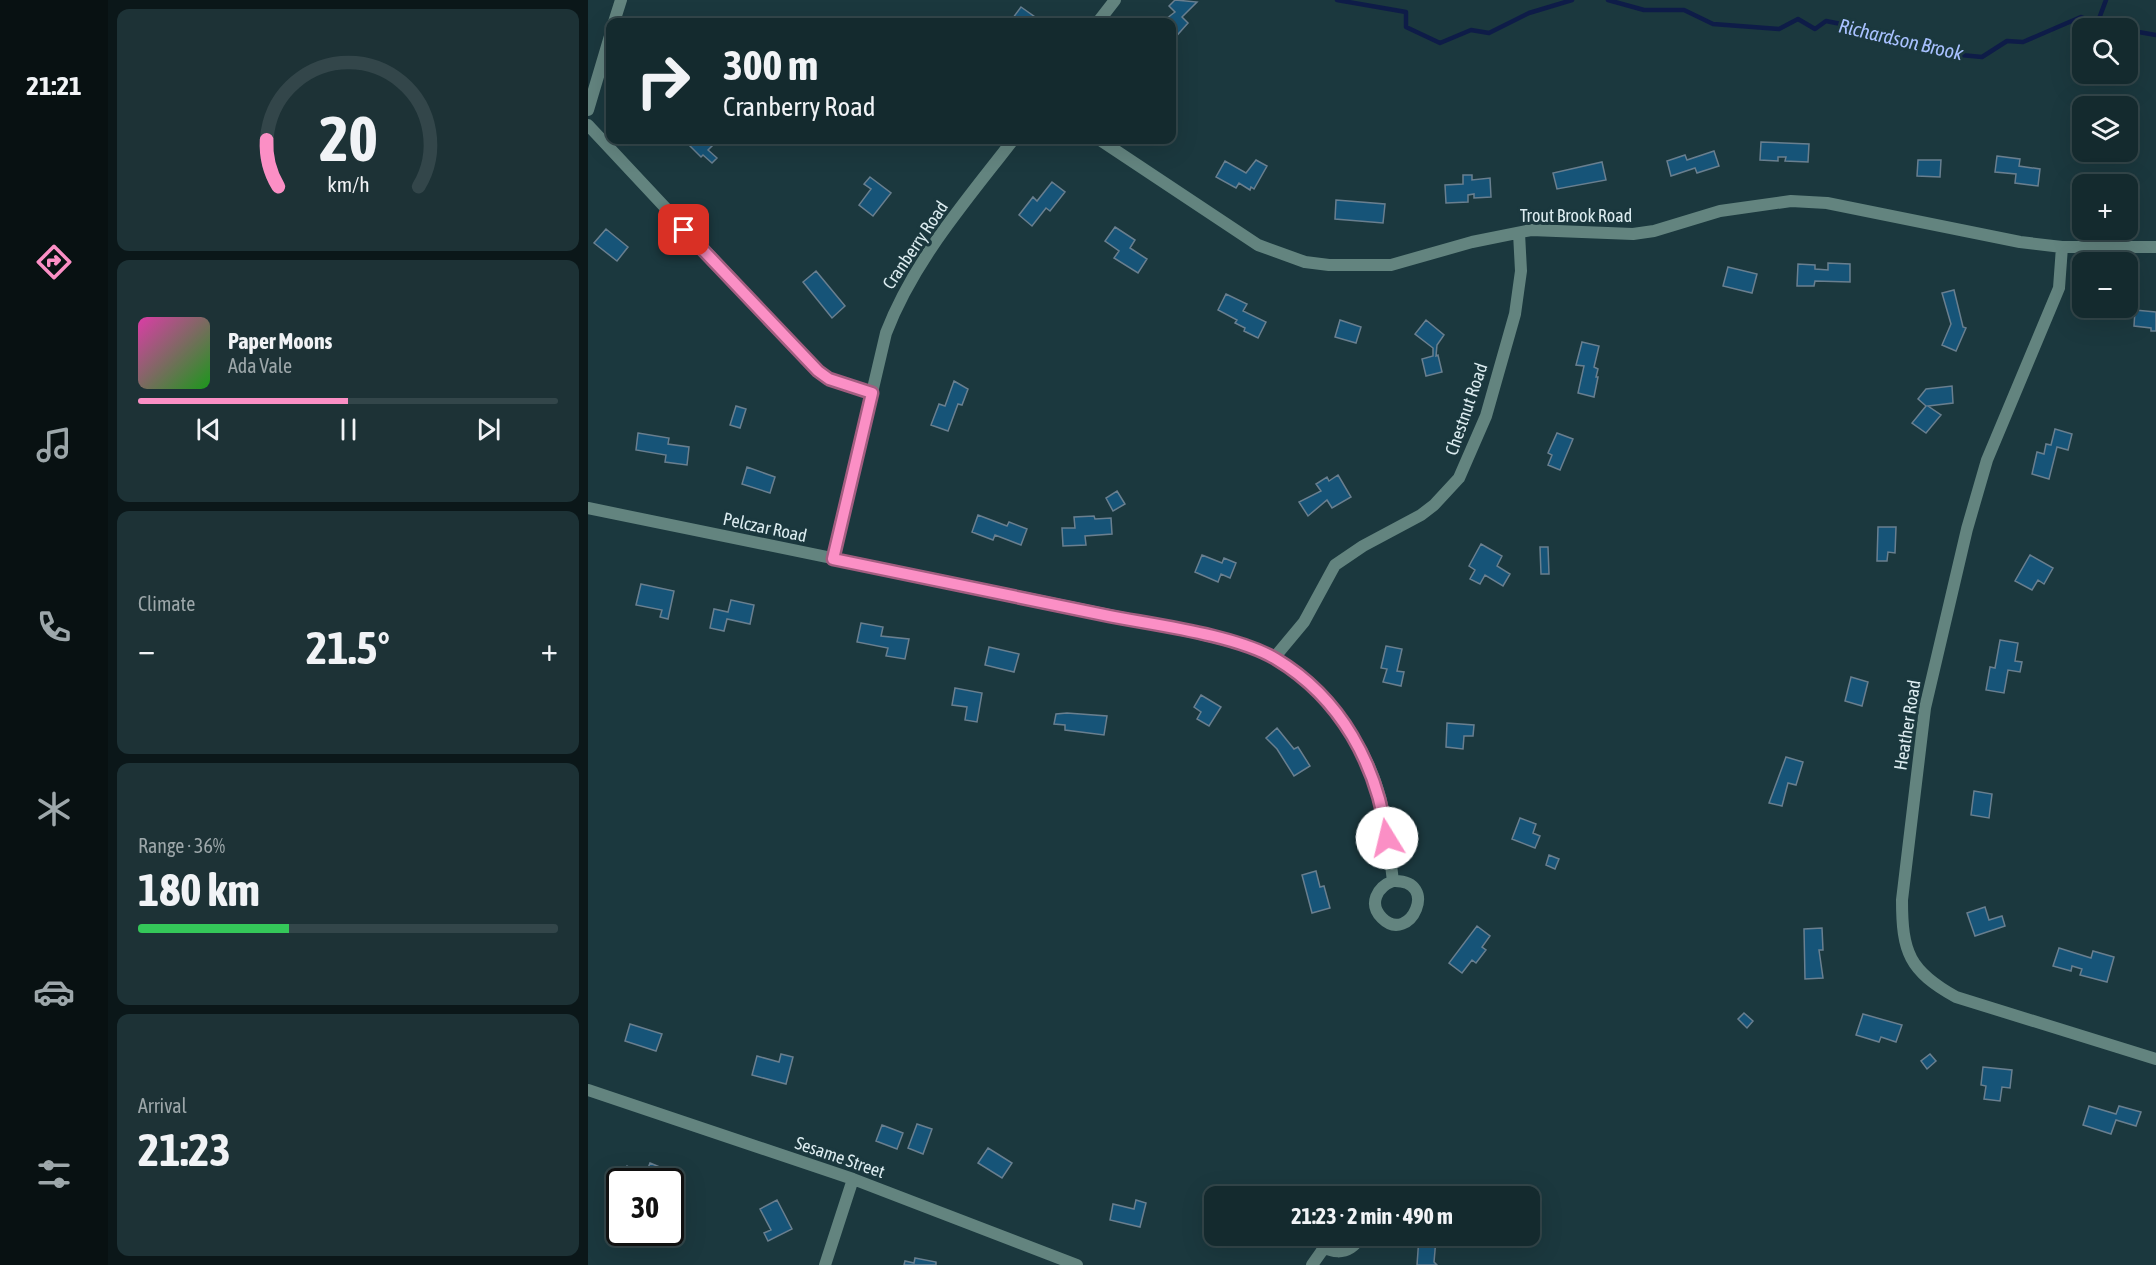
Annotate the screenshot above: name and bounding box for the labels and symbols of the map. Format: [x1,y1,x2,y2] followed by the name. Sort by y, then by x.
[1837,14,1966,65] water label: Richardson Brook
[878,197,952,293] street label: Cranberry Road
[658,204,709,255] pin
[1520,205,1632,226] street label: Trout Brook Road
[1440,360,1492,458] street label: Chestnut Road
[721,508,809,546] street label: Pelczar Road
[1889,678,1925,772] street label: Heather Road
[1355,806,1419,870] position arrow
[792,1132,888,1182] street label: Sesame Street
[606,1168,684,1246] speed limit sign: 30

